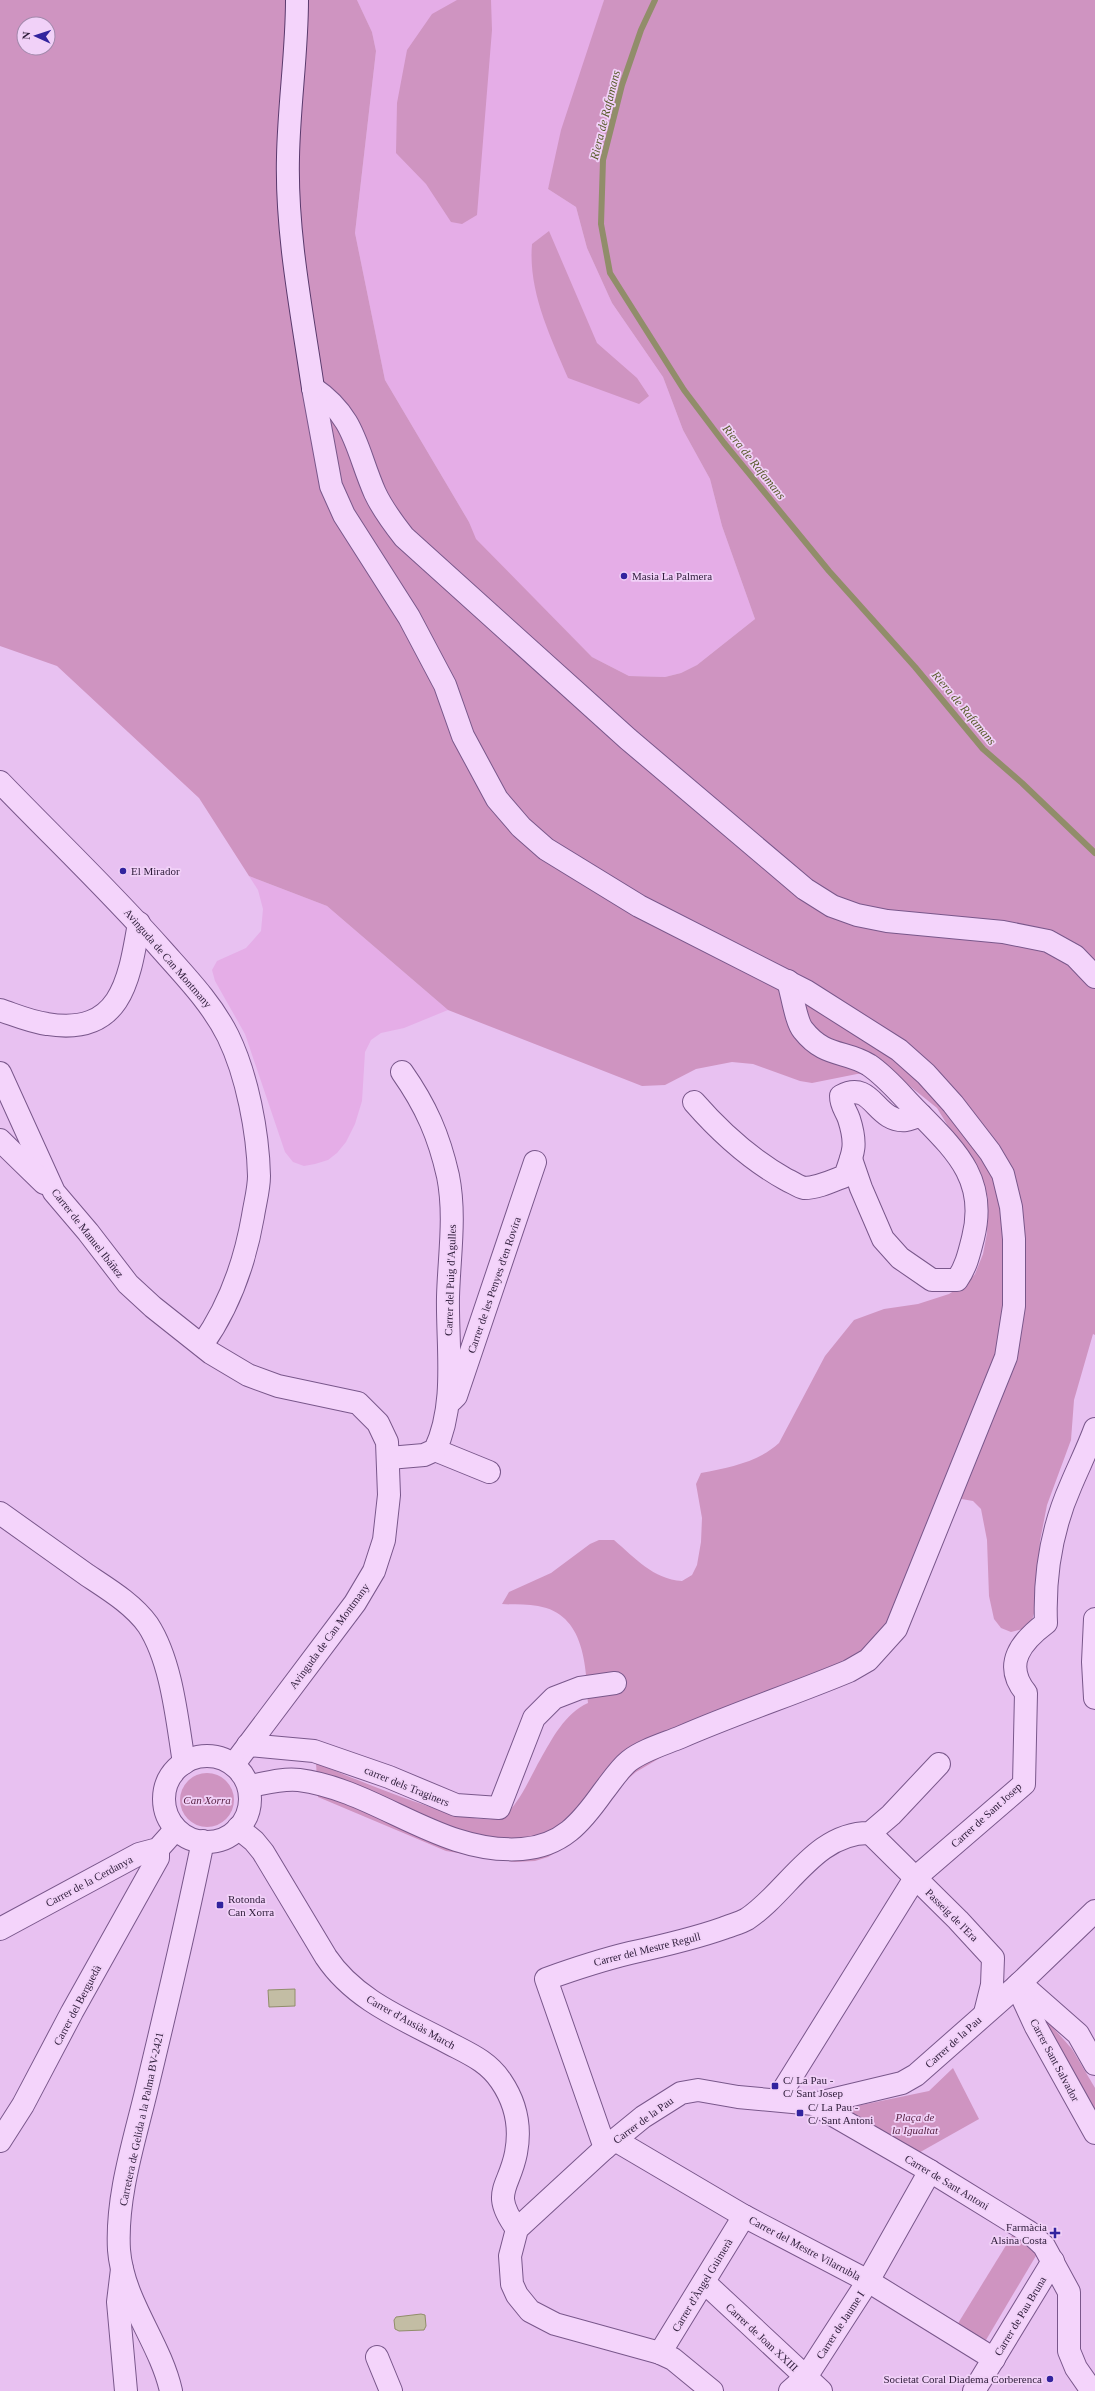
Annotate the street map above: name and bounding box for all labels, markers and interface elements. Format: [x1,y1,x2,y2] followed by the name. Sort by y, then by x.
[16,16,56,56] north arrow
[20,31,32,40] text: N
[587,68,623,162] water label: Riera de Rafamans
[719,421,789,502] water label: Riera de Rafamans
[632,570,712,582] place label: Masia La Palmera
[619,571,629,581] marker: Masia La Palmera
[928,667,999,748] water label: Riera de Rafamans
[131,865,180,877] place label: El Mirador
[118,866,128,876] marker: El Mirador
[122,906,215,1010] street label: Avinguda de Can Montmany
[50,1186,127,1280] street label: Carrer de Manuel Ibáñez
[465,1215,523,1355] street label: Carrer de les Penyes d'en Rovira
[442,1224,458,1336] street label: Carrer del Puig d'Agulles
[287,1581,372,1691] street label: Avinguda de Can Montmany
[363,1764,451,1808] street label: carrer dels Traginers
[948,1780,1024,1850] street label: Carrer de Sant Josep
[183,1794,231,1806] park label: Can Xorra
[43,1853,135,1909] street label: Carrer de la Cerdanya
[923,1886,981,1944] street label: Passeig de l'Era
[228,1893,274,1918] place label: Rotonda Can Xorra
[215,1900,225,1910] marker: Rotonda Can Xorra
[592,1930,702,1968] street label: Carrer del Mestre Regull
[51,1963,103,2047] street label: Carrer del Berguedà
[364,1993,458,2052] street label: Carrer d'Ausiàs March
[923,2013,984,2070] street label: Carrer de la Pau
[1028,2016,1082,2104] street label: Carrer Sant Salvador
[117,2031,165,2207] street label: Carretera de Gelida a la Palma BV-2421
[783,2074,843,2099] place label: C/ La Pau - C/ Sant Josep
[770,2081,780,2091] marker: C/ La Pau - C/ Sant Josep
[611,2094,676,2146] street label: Carrer de la Pau
[808,2101,873,2126] place label: C/ La Pau - C/ Sant Antoni
[795,2108,805,2118] marker: C/ La Pau - C/ Sant Antoni
[892,2111,939,2136] park label: Plaça de la Igualtat
[903,2152,991,2212] street label: Carrer de Sant Antoni
[747,2213,863,2283] street label: Carrer del Mestre Vilarrubla
[990,2221,1047,2246] place label: Farmàcia Alsina Costa
[1050,2228,1060,2238] marker: Farmàcia Alsina Costa
[669,2236,735,2334] street label: Carrer d'Àngel Guimerà
[992,2274,1048,2358] street label: Carrer de Pau Bruna
[814,2289,867,2361] street label: Carrer de Jaume I
[724,2301,801,2374] street label: Carrer de Joan XXIII
[883,2373,1042,2385] place label: Societat Coral Diadema Corberenca
[1045,2374,1055,2384] marker: Societat Coral Diadema Corberenca

